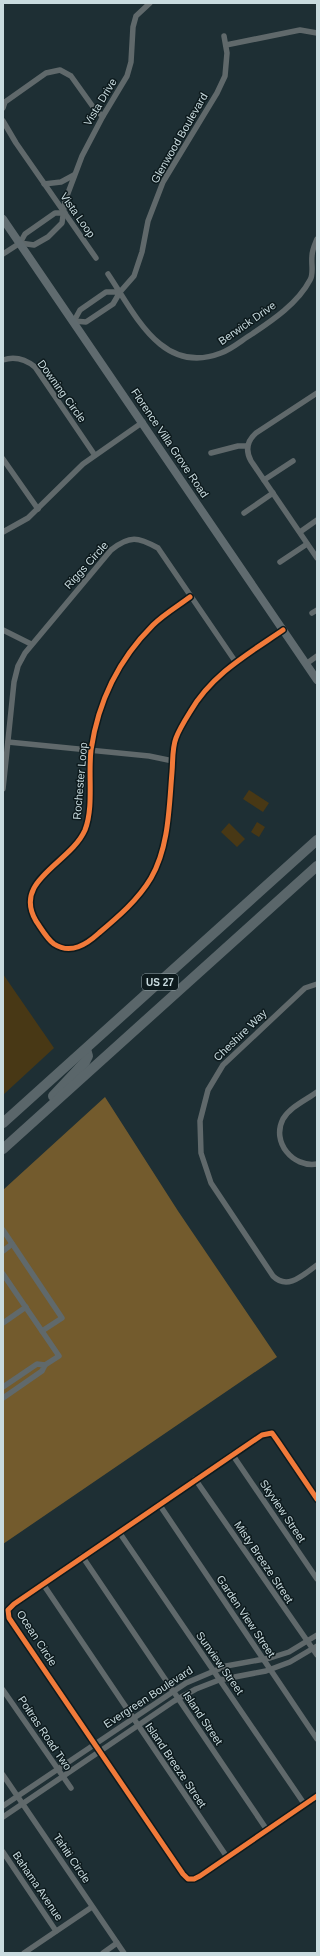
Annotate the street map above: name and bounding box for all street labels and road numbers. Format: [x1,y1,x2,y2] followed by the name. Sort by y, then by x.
[81,76,119,128] street label: Vista Drive
[148,91,210,185] street label: Glenwood Boulevard
[58,190,98,240] street label: Vista Loop
[216,299,278,347] street label: Berwick Drive
[35,358,89,424] street label: Downing Circle
[129,386,211,500] street label: Florence Villa Grove Road
[62,539,110,591] street label: Riggs Circle
[71,742,89,820] street label: Rochester Loop
[142,974,178,990] road number: US 27
[211,1006,269,1063] street label: Cheshire Way
[258,1477,308,1545] street label: Skyview Street
[232,1519,296,1605] street label: Misty Breeze Street
[214,1573,278,1659] street label: Garden View Street
[15,1608,59,1668] street label: Ocean Circle
[194,1629,246,1697] street label: Sunview Street
[101,1664,195,1730] street label: Evergreen Boulevard
[181,1689,225,1747] street label: Island Street
[16,1694,74,1772] street label: Poitras Road Two
[143,1720,209,1810] street label: Island Breeze Street
[51,1831,93,1885] street label: Tahiti Circle
[11,1849,65,1923] street label: Bahama Avenue

